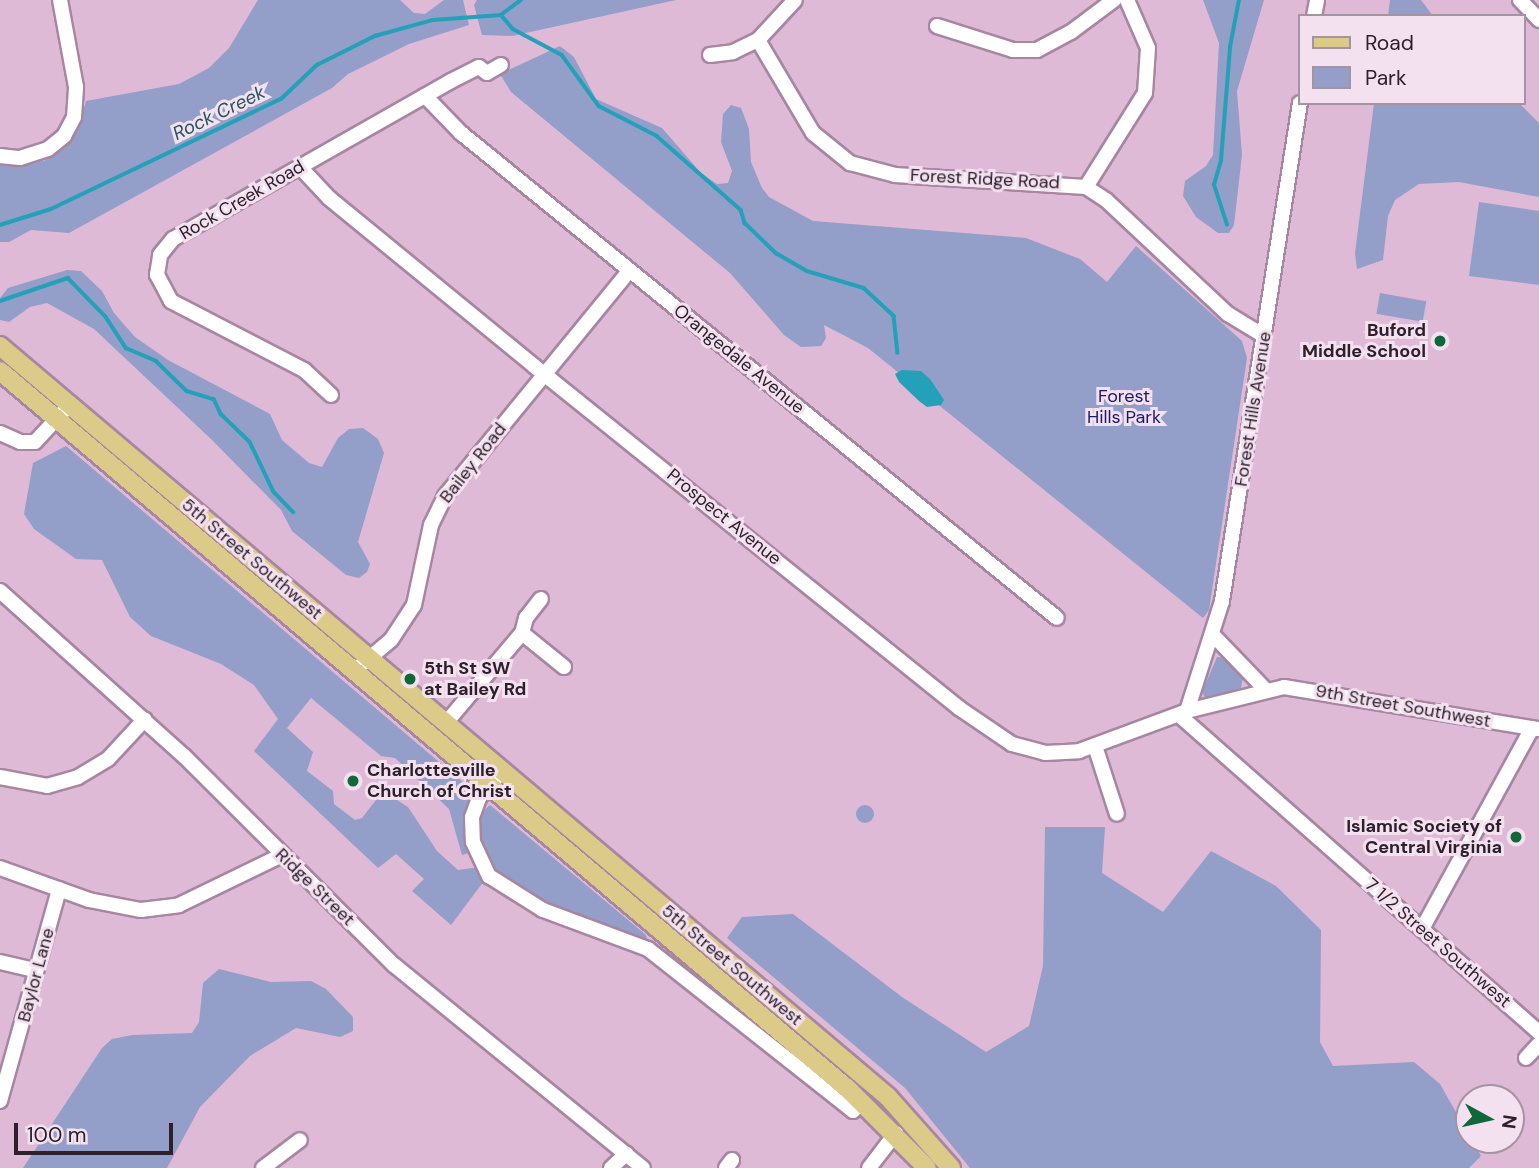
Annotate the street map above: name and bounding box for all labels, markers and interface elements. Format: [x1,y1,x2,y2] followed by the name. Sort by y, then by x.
[1298,14,1525,105] legend
[1365,29,1414,57] text: Road
[1365,64,1406,92] text: Park
[169,81,269,145] water label: Rock Creek
[176,156,308,244] street label: Rock Creek Road
[910,164,1060,194] street label: Forest Ridge Road
[669,300,809,418] street label: Orangedale Avenue
[1302,320,1426,362] place label: Buford Middle School
[1230,330,1276,488] street label: Forest Hills Avenue
[1432,333,1448,349] marker: Buford Middle School
[1087,386,1161,428] park label: Forest Hills Park
[435,419,511,507] street label: Bailey Road
[662,464,786,570] street label: Prospect Avenue
[177,494,327,624] street label: 5th Street Southwest
[424,658,526,700] place label: 5th St SW at Bailey Rd
[402,671,418,687] marker: 5th St SW at Bailey Rd
[1314,680,1492,732] street label: 9th Street Southwest
[367,760,512,802] place label: Charlottesville Church of Christ
[345,773,361,789] marker: Charlottesville Church of Christ
[1346,816,1502,858] place label: Islamic Society of Central Virginia
[1508,829,1524,845] marker: Islamic Society of Central Virginia
[271,844,359,930] street label: Ridge Street
[1361,874,1515,1012] street label: 7 1/2 Street Southwest
[657,900,807,1030] street label: 5th Street Southwest
[13,926,59,1024] street label: Baylor Lane
[1455,1084,1525,1154] north arrow
[18,1108,177,1152] scale bar
[1496,1113,1523,1130] text: N
[27,1121,87,1149] text: 100 m

